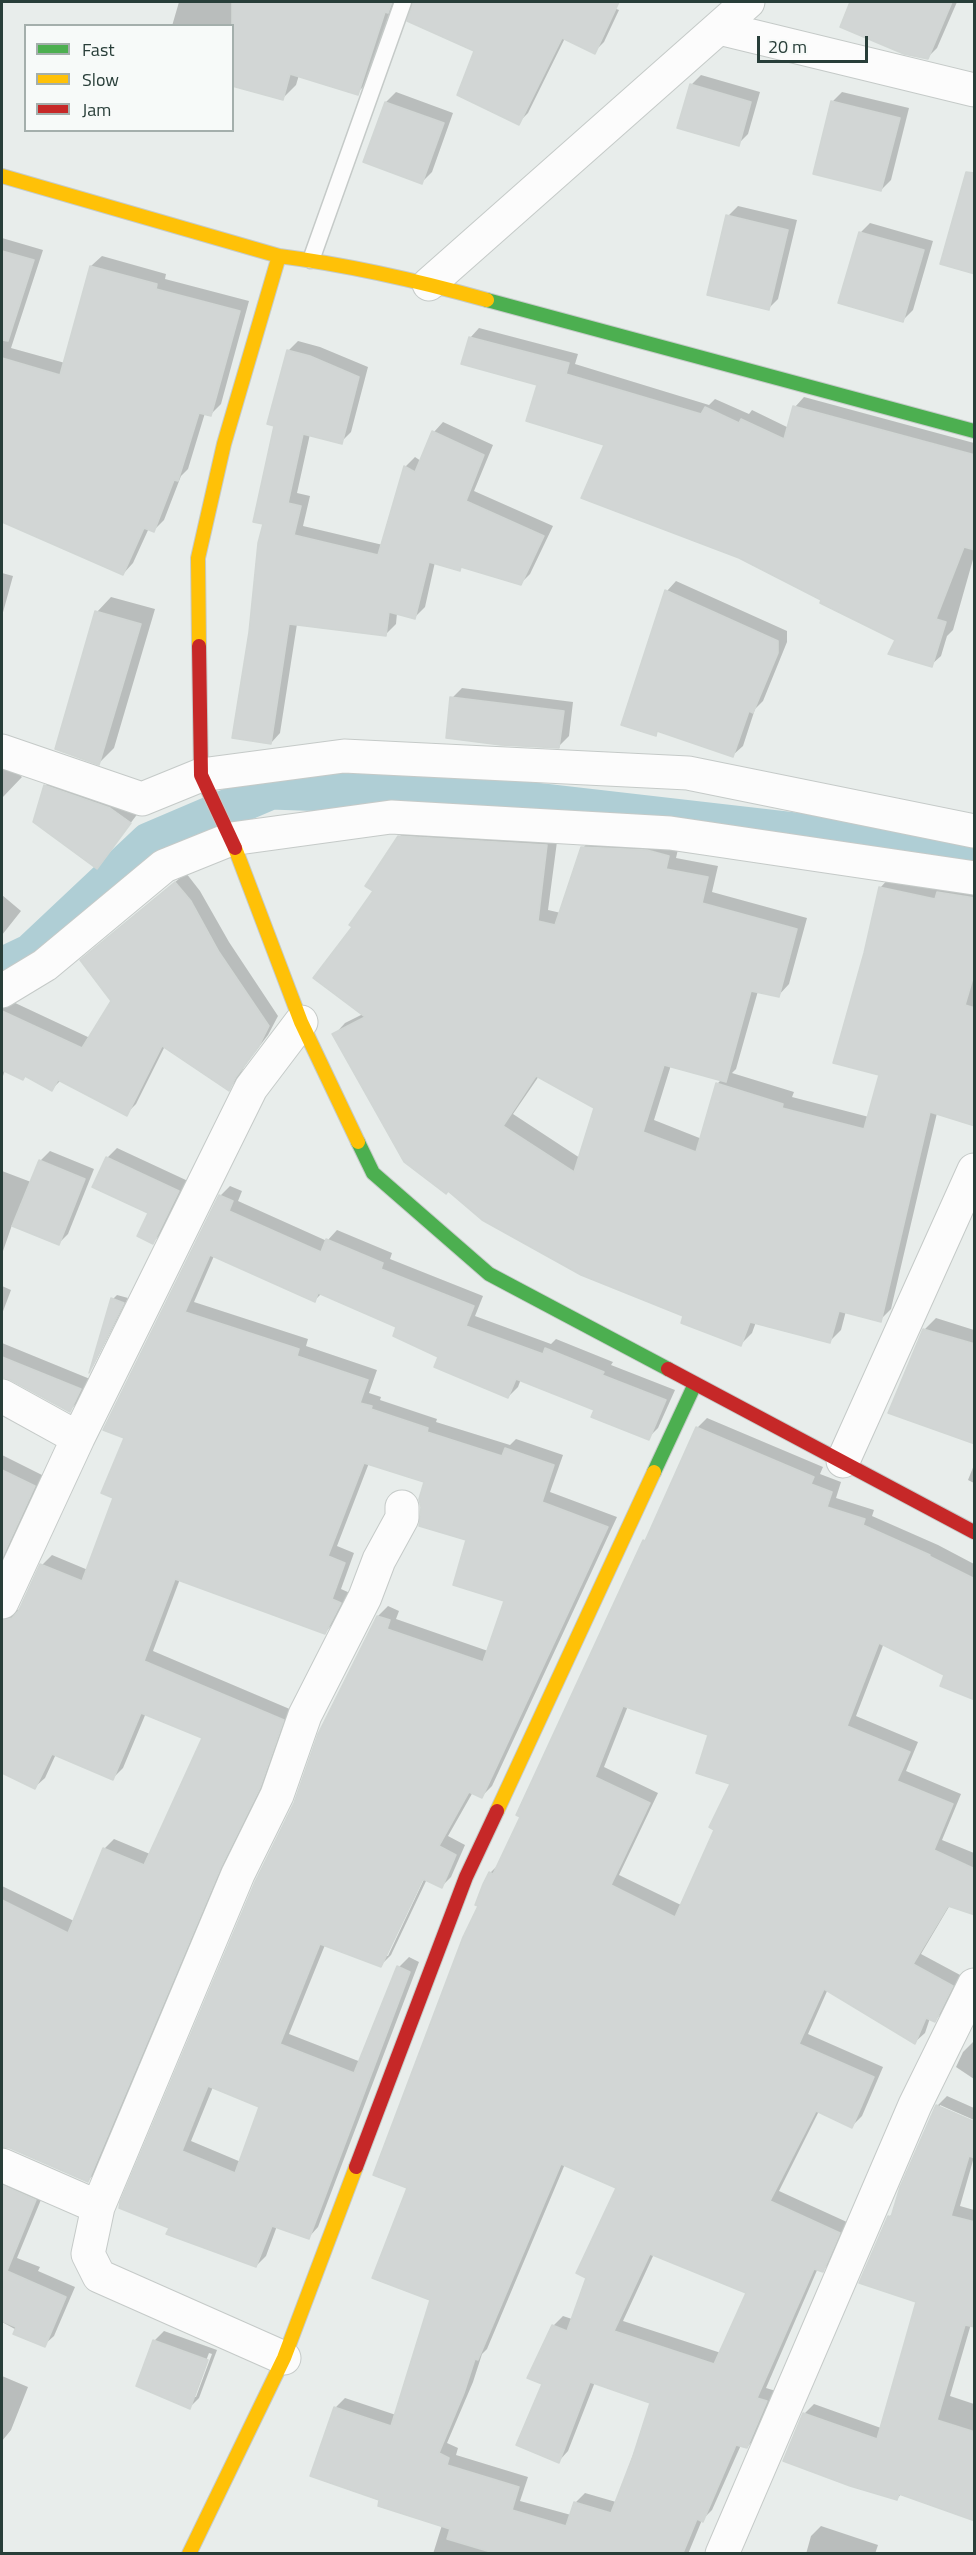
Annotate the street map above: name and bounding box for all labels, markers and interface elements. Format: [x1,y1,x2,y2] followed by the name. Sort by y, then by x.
[24,24,234,132] legend
[760,24,871,62] scale bar
[768,33,807,60] text: 20 m
[82,36,115,63] text: Fast
[82,66,119,93] text: Slow
[82,96,111,123] text: Jam

